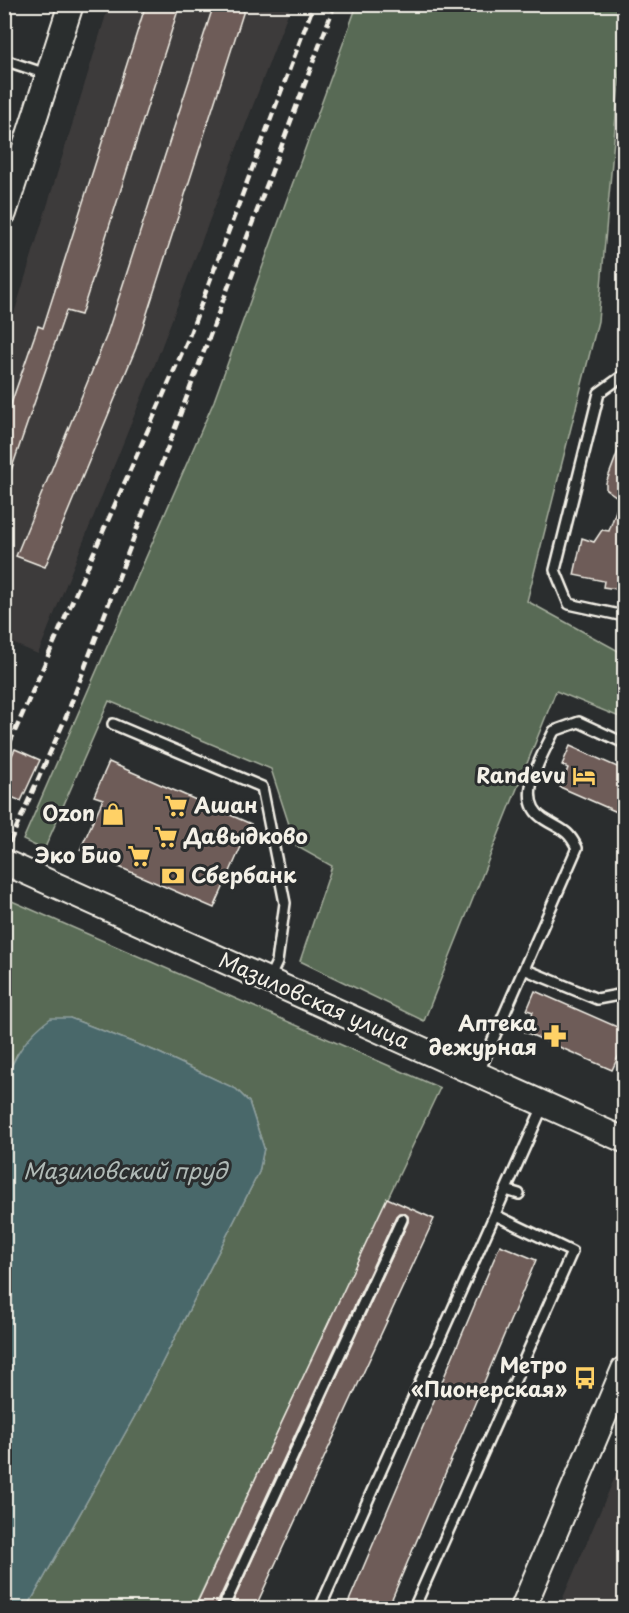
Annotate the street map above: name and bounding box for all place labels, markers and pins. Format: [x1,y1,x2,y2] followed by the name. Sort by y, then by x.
[476,758,566,790] place label: Randevu
[571,763,597,789] hotel icon: Randevu
[193,788,258,820] place label: Ашан
[163,793,189,819] supermarket icon: Ашан
[42,796,95,828] place label: Ozon
[100,801,126,827] shop icon: Ozon
[183,819,308,851] place label: Давыдково
[153,824,179,850] supermarket icon: Давыдково
[35,838,121,870] place label: Эко Био
[126,843,152,869] supermarket icon: Эко Био
[191,858,297,890] place label: Сбербанк
[160,863,186,889] bank icon: Сбербанк
[429,1006,537,1062] place label: Аптека дежурная
[542,1023,568,1049] pharmacy icon: Аптека дежурная
[411,1348,567,1404] place label: Метро «Пионерская»
[572,1365,598,1391] bus stop icon: Метро «Пионерская»

